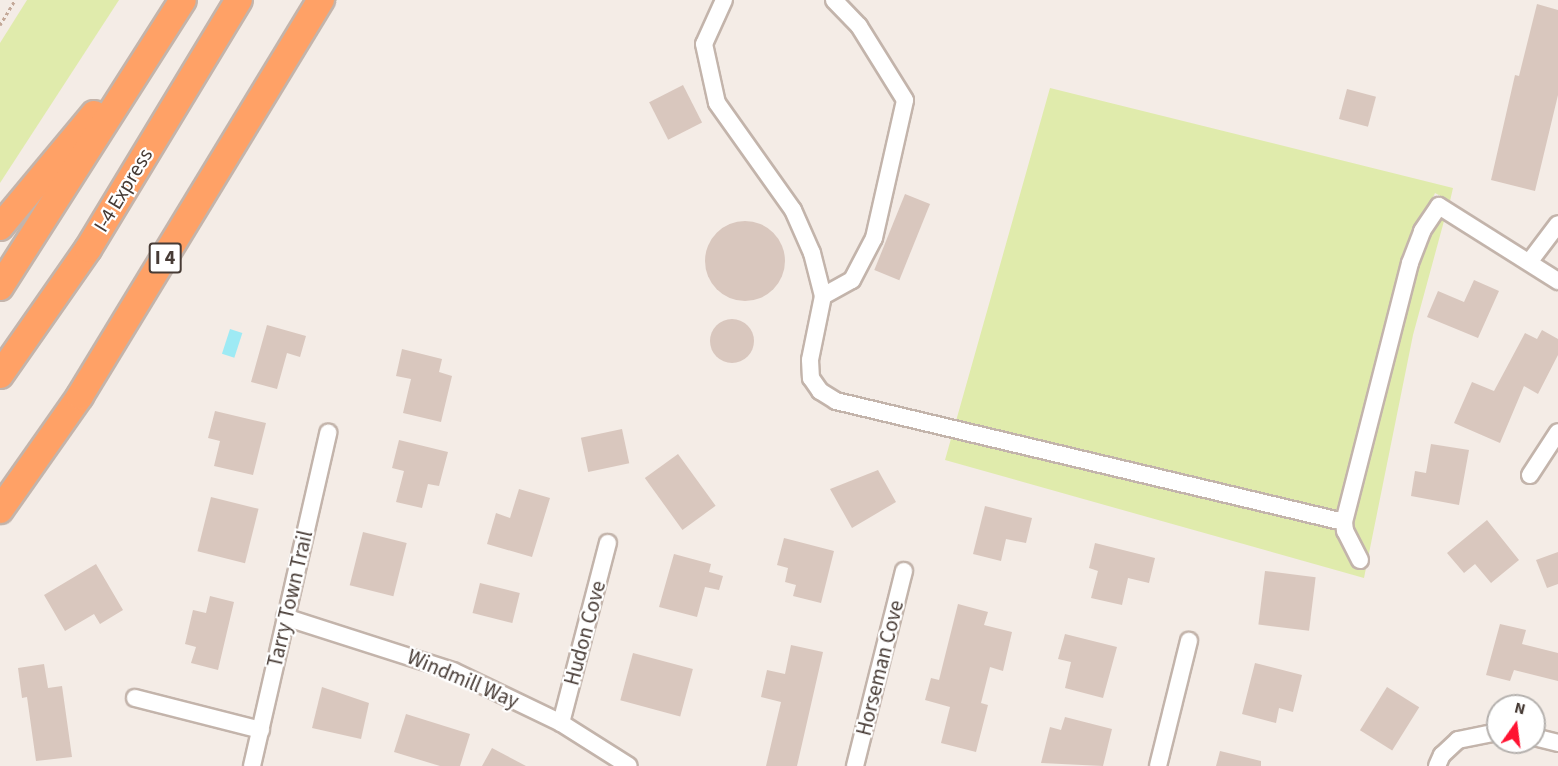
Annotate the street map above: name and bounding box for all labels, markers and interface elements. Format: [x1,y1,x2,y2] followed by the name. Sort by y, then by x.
[88,144,158,236] street label: I-4 Express
[148,241,182,275] road number: I 4
[262,528,318,670] street label: Tarry Town Trail
[559,578,611,688] street label: Hudon Cove
[851,598,909,738] street label: Horseman Cove
[403,644,523,714] street label: Windmill Way
[1486,694,1546,754] north arrow
[1512,697,1528,720] text: N

